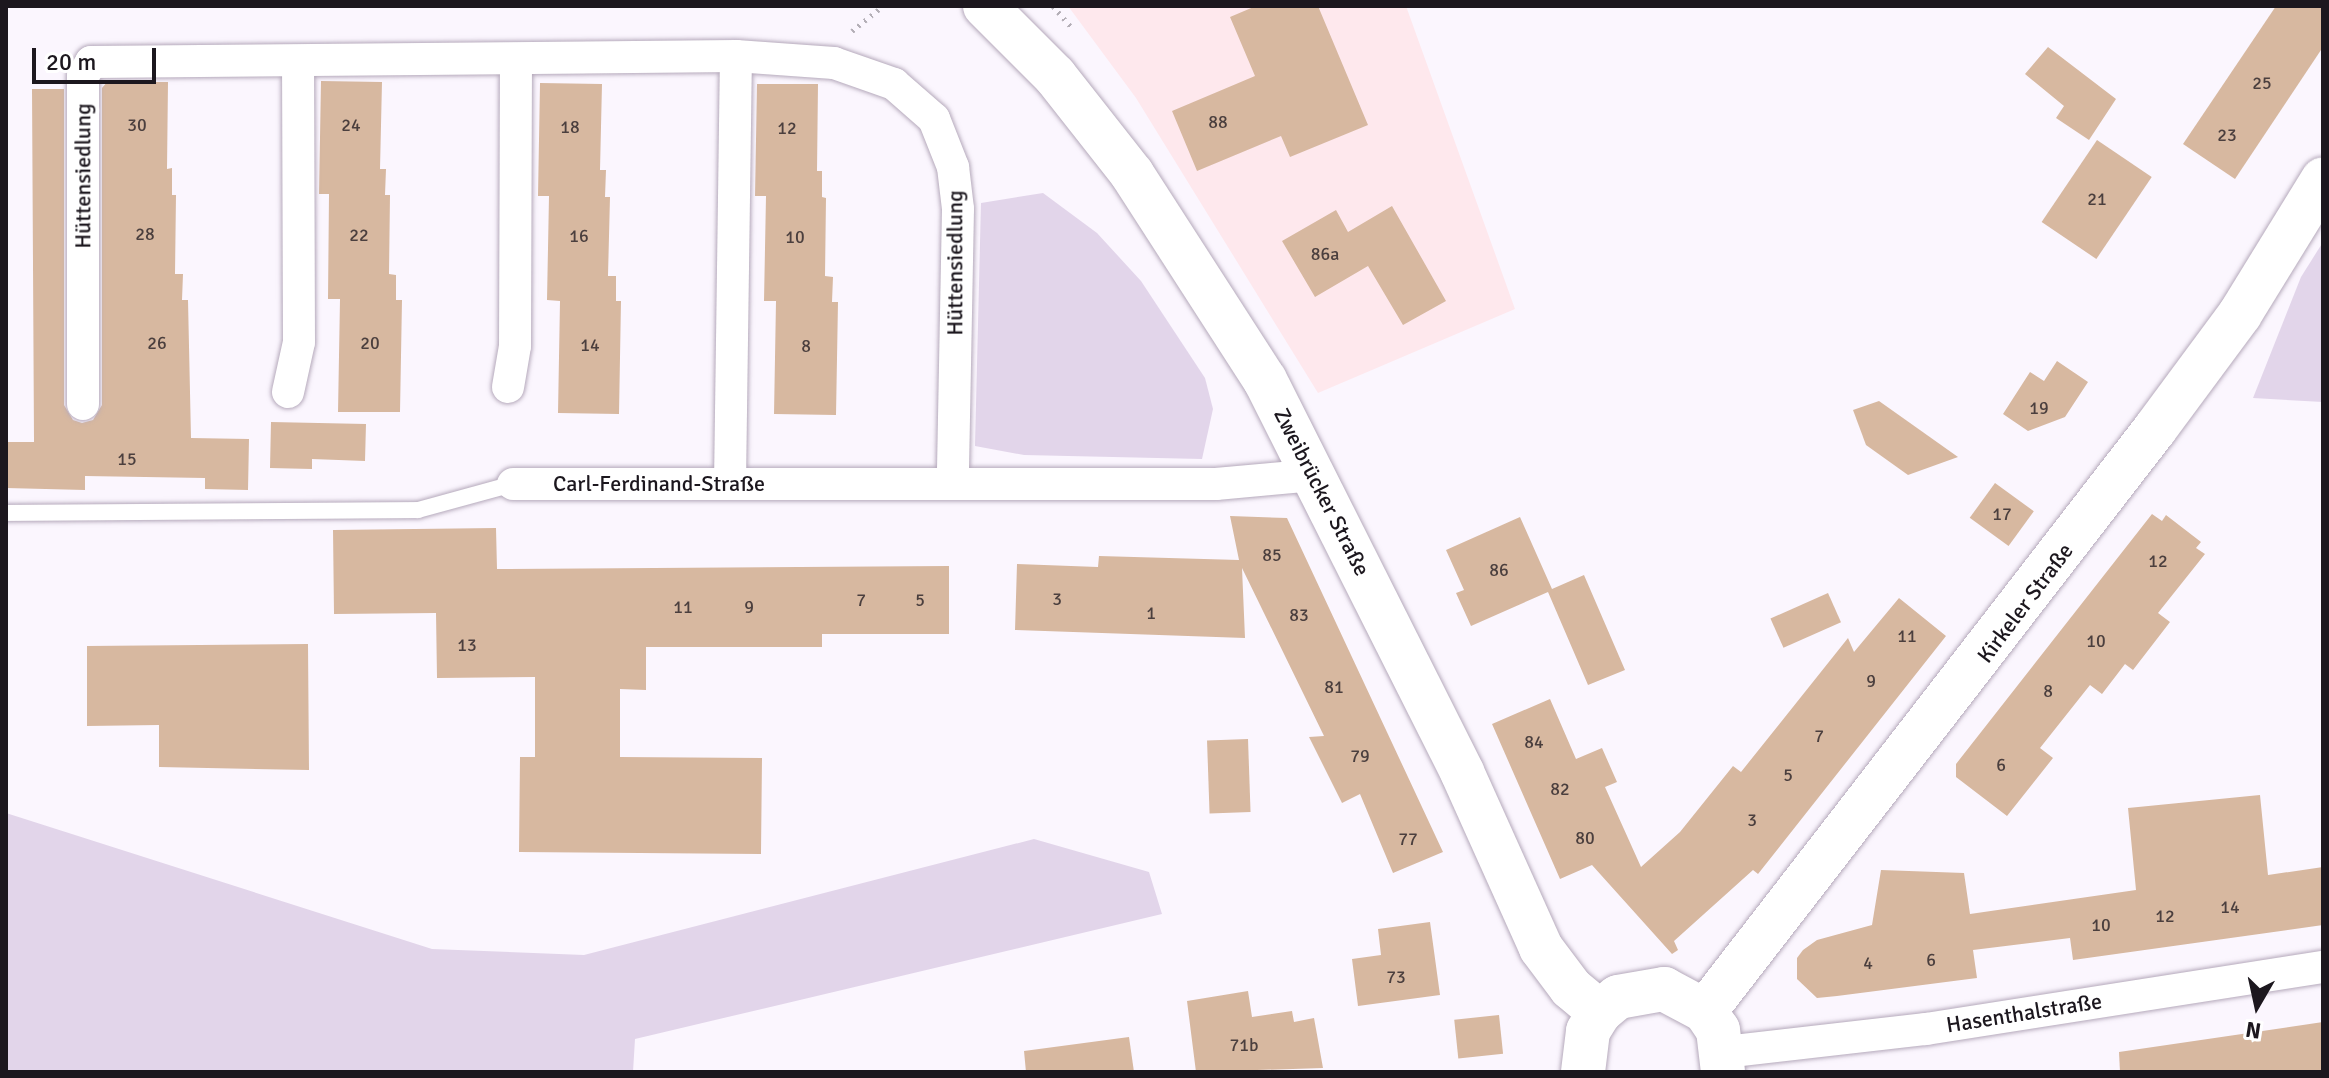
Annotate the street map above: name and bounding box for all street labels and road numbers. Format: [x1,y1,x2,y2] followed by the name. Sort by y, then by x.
[70,103,96,249] street label: Hüttensiedlung
[942,190,968,336] street label: Hüttensiedlung
[1268,404,1376,580] street label: Zweibrücker Straße
[553,471,765,497] street label: Carl-Ferdinand-Straße
[1971,538,2079,668] street label: Kirkeler Straße
[1944,988,2104,1038] street label: Hasenthalstraße

